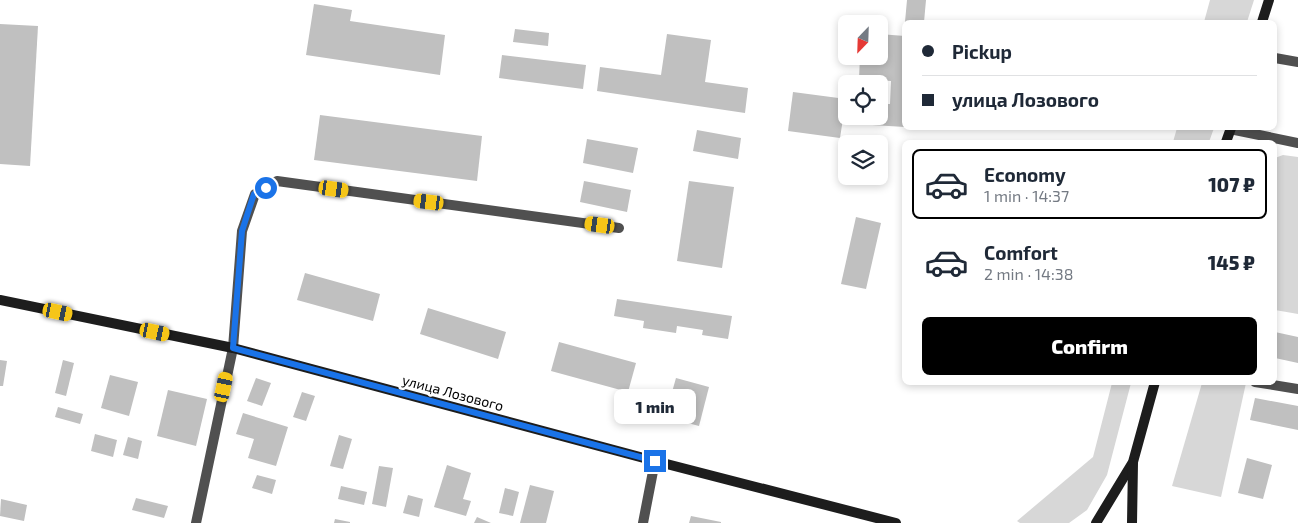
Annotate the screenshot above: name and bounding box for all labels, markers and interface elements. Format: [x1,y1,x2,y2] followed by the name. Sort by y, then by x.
[838,15,888,65] north arrow
[838,15,888,185] map controls
[952,40,1012,63] text: Pickup
[838,75,888,125] button: locate
[952,88,1099,111] text: улица Лозового
[838,135,888,185] button: layers
[924,162,969,207] icon: car
[984,163,1066,186] text: Economy
[1208,173,1255,196] text: 107 ₽
[255,177,277,199] route start
[318,179,349,199] car
[984,186,1069,205] text: 1 min · 14:37
[413,193,444,211] car
[584,215,615,235] car
[924,240,969,285] icon: car
[984,241,1058,264] text: Comfort
[1208,251,1255,274] text: 145 ₽
[984,264,1073,283] text: 2 min · 14:38
[41,302,74,322] car
[922,317,1257,375] button: Confirm
[138,322,171,342] car
[213,371,234,403] car
[401,371,506,414] street label: улица Лозового
[614,388,696,424] callout: 1 min
[635,397,675,416] text: 1 min
[644,450,666,472] route end

